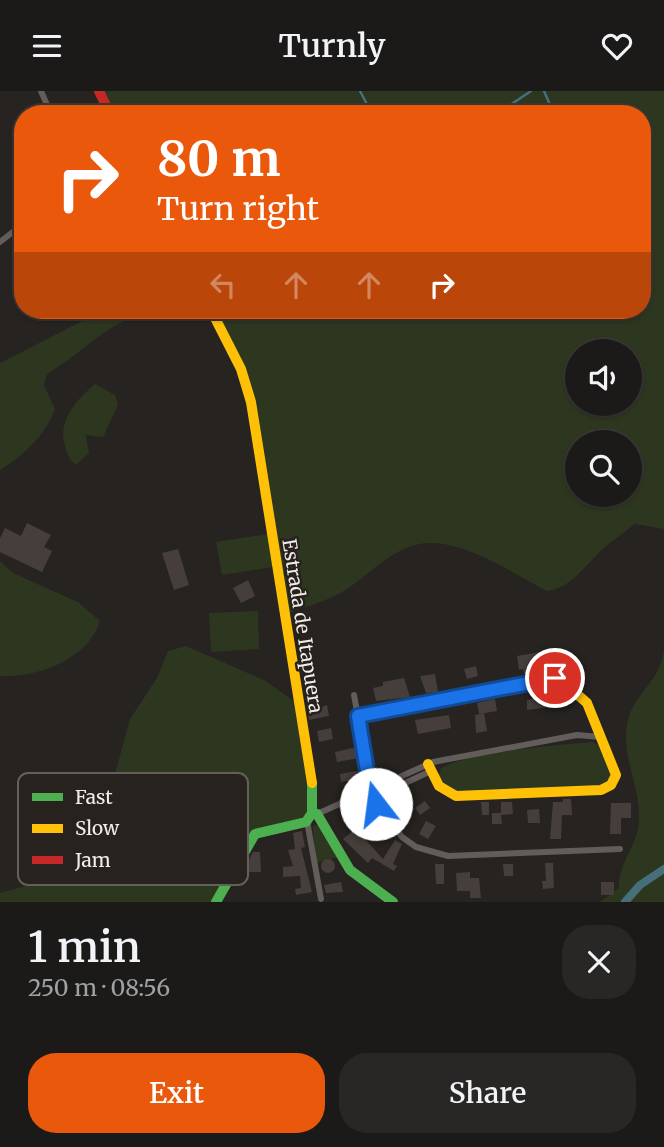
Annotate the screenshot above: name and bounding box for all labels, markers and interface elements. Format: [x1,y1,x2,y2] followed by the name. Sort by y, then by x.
[279,26,385,66] text: Turnly
[28,27,66,65] icon: menu
[598,27,636,65] icon: heart
[157,128,280,189] text: 80 m
[42,133,133,224] icon: right
[157,189,319,229] text: Turn right
[204,266,242,304] icon: left
[277,266,315,304] icon: ahead
[350,266,388,304] icon: ahead
[423,266,461,304] icon: right
[565,339,642,507] map controls
[565,339,642,416] button: sound
[565,430,642,507] button: search
[277,537,329,715] street label: Estrada de Itapuera
[525,648,585,708] pin
[536,659,574,697] icon: arrive
[339,767,413,841] position arrow
[18,773,248,885] legend
[75,785,113,809] text: Fast
[75,816,120,840] text: Slow
[74,848,111,872] text: Jam
[28,921,141,973] text: 1 min
[562,925,636,999] button: close
[28,973,170,1002] text: 250 m · 08:56
[28,1053,325,1133] button: Exit
[339,1053,636,1133] button: Share

